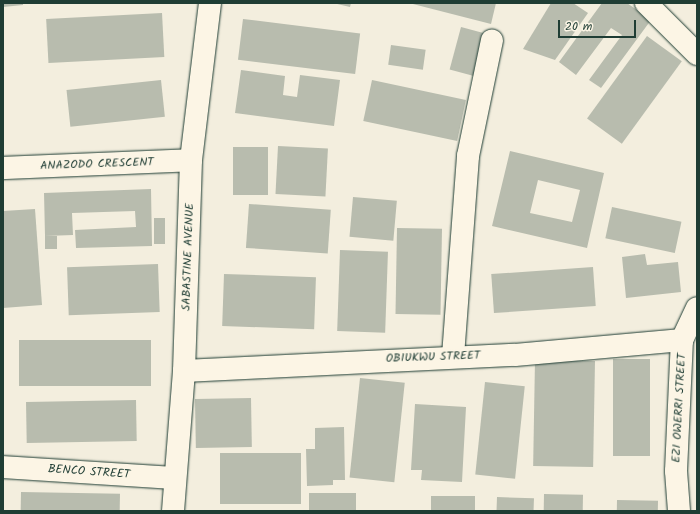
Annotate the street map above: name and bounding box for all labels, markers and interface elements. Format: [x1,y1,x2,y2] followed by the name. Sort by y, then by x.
[560,12,638,38] scale bar
[565,17,592,36] text: 20 m
[40,155,154,173] street label: ANAZODO CRESCENT
[179,203,197,311] street label: SABASTINE AVENUE
[385,348,481,366] street label: OBIUKWU STREET
[669,353,689,463] street label: EZI OWERRI STREET
[47,462,131,482] street label: BENCO STREET

